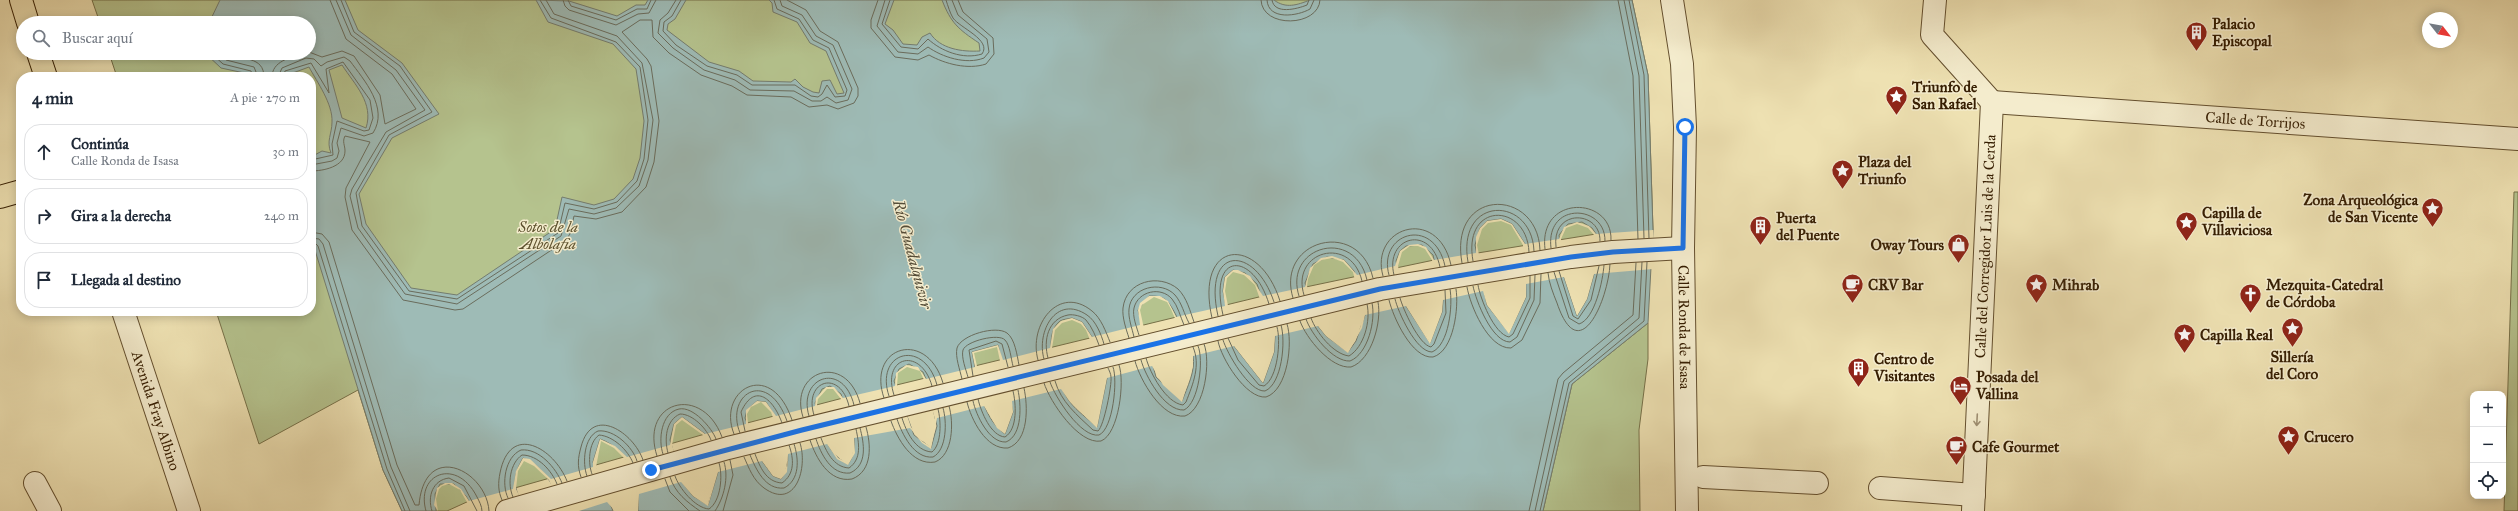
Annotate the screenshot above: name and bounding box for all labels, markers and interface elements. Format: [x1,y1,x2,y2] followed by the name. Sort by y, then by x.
[2422,12,2458,48] north arrow
[2212,15,2273,51] place label: Palacio Episcopal
[16,16,316,60] search box
[2184,20,2210,53] building icon: Palacio Episcopal
[30,27,52,49] icon: search
[62,29,133,47] text: Buscar aquí
[1911,78,1978,113] place label: Triunfo de San Rafael
[1883,83,1909,116] place icon: Triunfo de San Rafael
[32,88,73,109] text: 4 min
[230,90,300,106] text: A pie · 270 m
[2205,108,2306,133] street label: Calle de Torrijos
[1676,118,1694,136] route start
[1971,133,2000,359] street label: Calle del Corregidor Luis de la Cerda
[71,135,129,153] text: Continúa
[33,141,55,163] icon: ahead
[273,144,299,160] text: 30 m
[71,153,179,169] text: Calle Ronda de Isasa
[1857,153,1912,188] place label: Plaza del Triunfo
[1830,158,1856,191] place icon: Plaza del Triunfo
[2303,191,2419,226] place label: Zona Arqueológica de San Vicente
[889,196,937,312] water label: Río Guadalquivir
[2420,196,2446,229] place icon: Zona Arqueológica de San Vicente
[2201,204,2273,239] place label: Capilla de Villaviciosa
[33,205,55,227] icon: right
[71,207,171,225] text: Gira a la derecha
[264,208,299,224] text: 240 m
[1776,209,1840,244] place label: Puerta del Puente
[2173,209,2199,242] place icon: Capilla de Villaviciosa
[1748,214,1774,247] building icon: Puerta del Puente
[517,218,578,253] park label: Sotos de la Albolafia
[1946,232,1972,265] shop icon: Oway Tours
[1871,236,1945,255] place label: Oway Tours
[1674,265,1694,390] street label: Calle Ronda de Isasa
[33,269,55,291] icon: arrive
[71,271,181,289] text: Llegada al destino
[1840,272,1866,305] cafe icon: CRV Bar
[2024,272,2050,305] place icon: Mihrab
[1868,276,1924,294] place label: CRV Bar
[2052,276,2100,294] place label: Mihrab
[2266,276,2384,311] place label: Mezquita-Catedral de Córdoba
[2237,281,2263,314] church icon: Mezquita-Catedral de Córdoba
[2279,315,2305,348] place icon: Sillería del Coro
[2171,322,2197,355] place icon: Capilla Real
[2200,326,2274,345] place label: Capilla Real
[127,348,184,473] street label: Avenida Fray Albino
[2266,348,2318,383] place label: Sillería del Coro
[1873,350,1935,385] place label: Centro de Visitantes
[1845,355,1871,388] building icon: Centro de Visitantes
[1975,368,2040,403] place label: Posada del Vallina
[1948,373,1974,406] hotel icon: Posada del Vallina
[2470,391,2506,499] map controls
[2470,391,2506,427] button: +
[1973,413,1981,426] one-way arrow
[2275,424,2301,457] place icon: Crucero
[2470,427,2506,463] button: −
[2304,428,2354,446] place label: Crucero
[1943,434,1969,467] cafe icon: Cafe Gourmet
[1972,438,2060,456] place label: Cafe Gourmet
[642,461,660,479] route end
[2470,463,2506,499] button: locate

